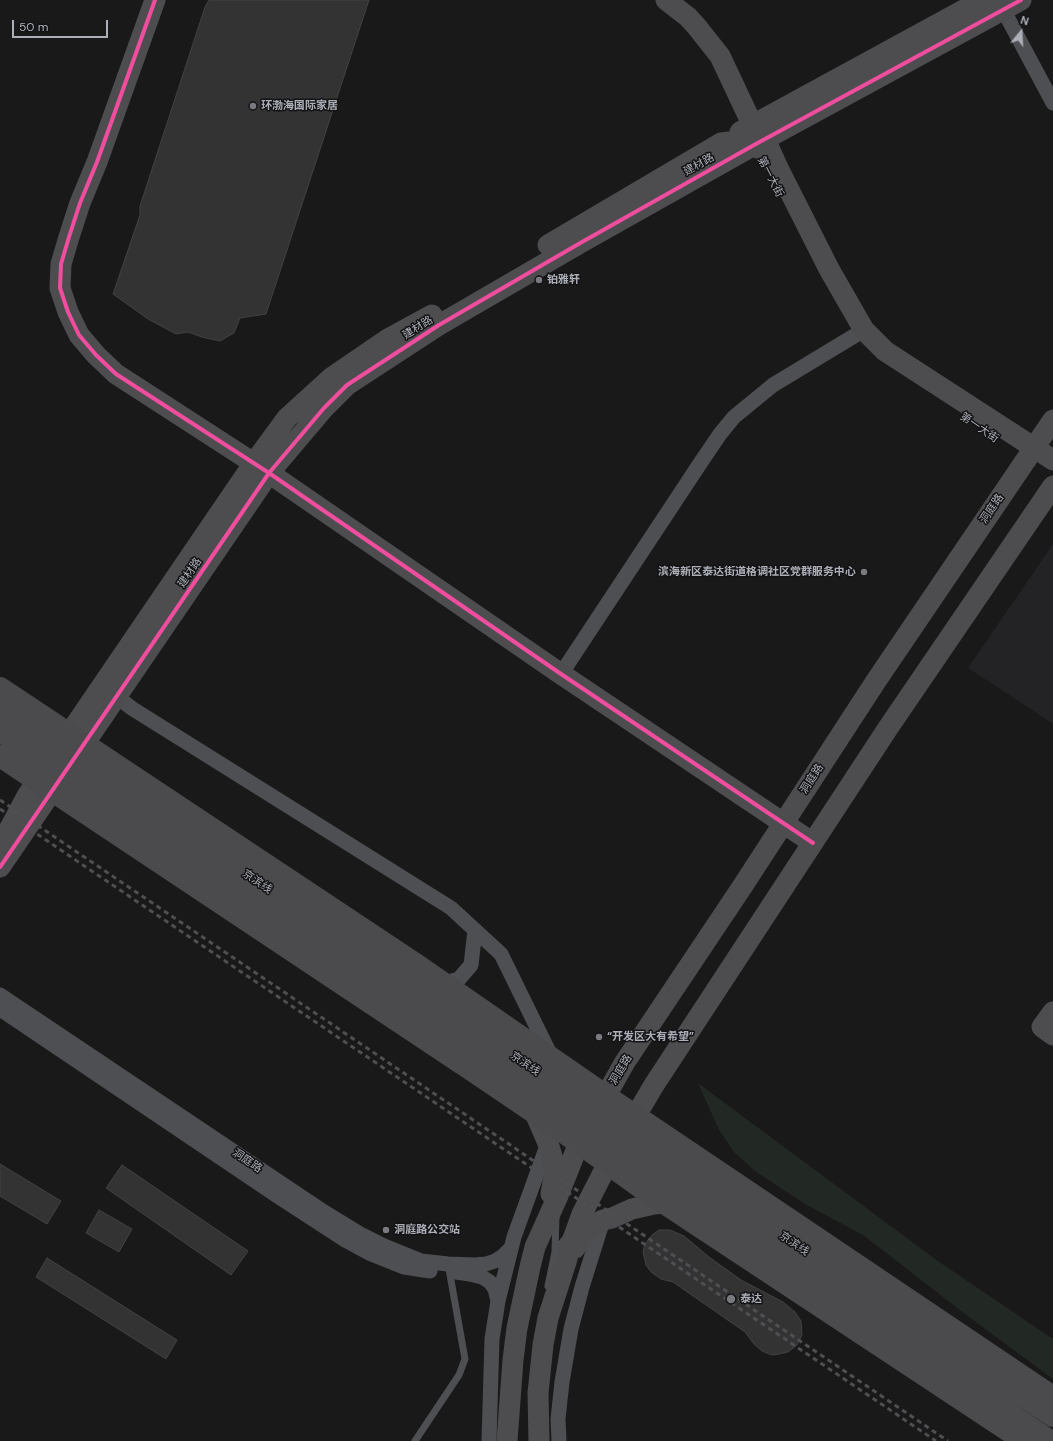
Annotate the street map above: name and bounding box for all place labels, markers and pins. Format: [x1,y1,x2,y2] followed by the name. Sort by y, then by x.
[261,99,338,113] place label: 环渤海国际家居
[248,101,258,111] marker: 环渤海国际家居
[547,273,580,287] place label: 铂雅轩
[534,275,544,285] marker: 铂雅轩
[658,565,856,579] place label: 滨海新区泰达街道格调社区党群服务中心
[859,567,869,577] marker: 滨海新区泰达街道格调社区党群服务中心
[607,1030,694,1044] place label: “开发区大有希望”
[594,1032,604,1042] marker: “开发区大有希望”
[394,1223,460,1237] place label: 洞庭路公交站
[381,1225,391,1235] marker: 洞庭路公交站
[740,1292,762,1306] place label: 泰达
[725,1293,737,1305] marker: 泰达

